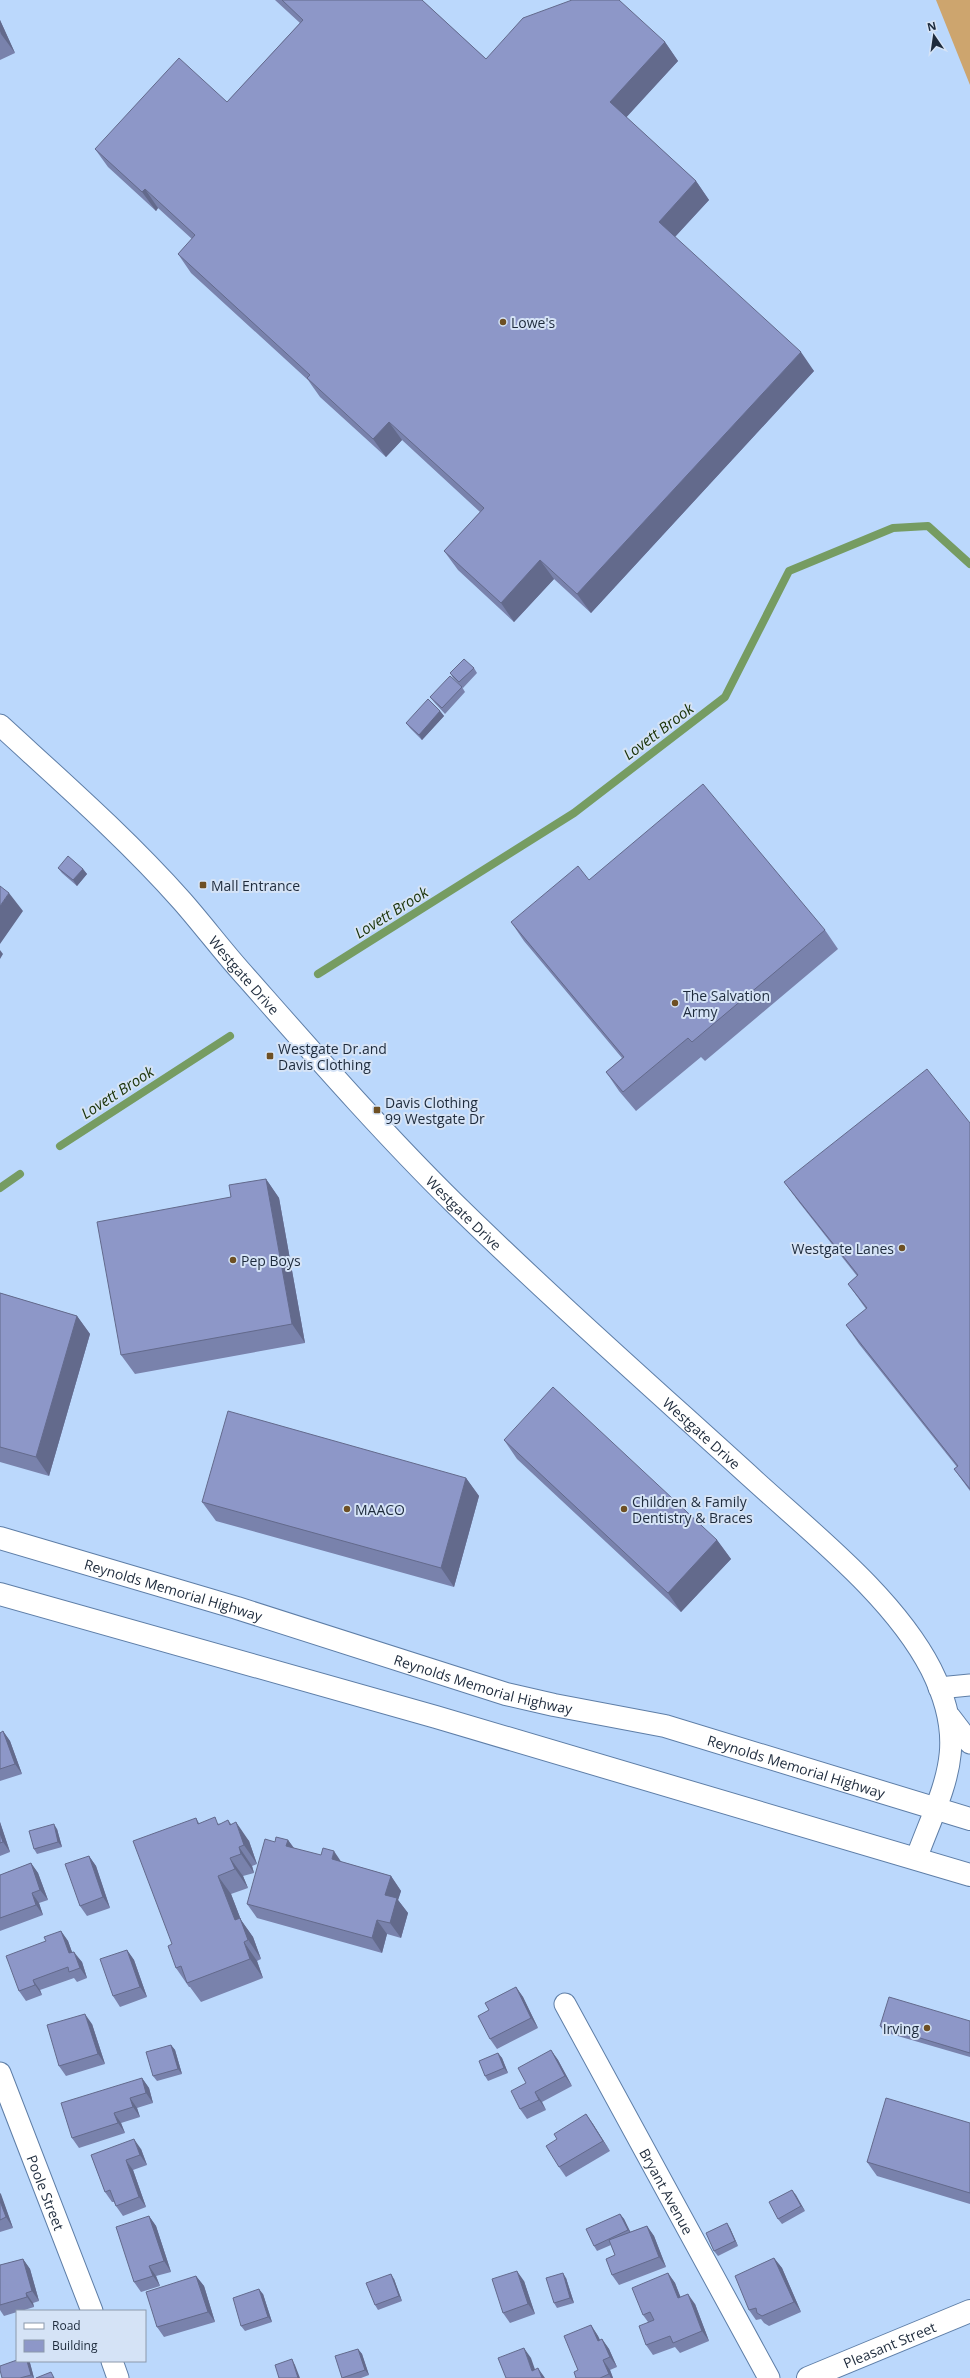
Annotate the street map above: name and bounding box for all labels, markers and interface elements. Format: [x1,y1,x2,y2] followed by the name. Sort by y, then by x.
[914,16,954,56] north arrow
[926,17,938,34] text: N
[511,313,556,332] place label: Lowe's
[498,317,508,327] marker: Lowe's
[619,698,698,764] water label: Lovett Brook
[211,876,300,895] place label: Mall Entrance
[198,880,208,890] marker: Mall Entrance
[351,881,432,942] water label: Lovett Brook
[205,931,284,1018] street label: Westgate Drive
[683,986,770,1021] place label: The Salvation Army
[670,998,680,1008] marker: The Salvation Army
[278,1039,387,1074] place label: Westgate Dr.and Davis Clothing
[265,1051,275,1061] marker: Westgate Dr.and Davis Clothing
[77,1061,158,1123] water label: Lovett Brook
[385,1093,485,1128] place label: Davis Clothing 99 Westgate Dr
[372,1105,382,1115] marker: Davis Clothing 99 Westgate Dr
[422,1171,506,1254] street label: Westgate Drive
[791,1239,894,1258] place label: Westgate Lanes
[897,1243,907,1253] marker: Westgate Lanes
[241,1251,301,1270] place label: Pep Boys
[228,1255,238,1265] marker: Pep Boys
[659,1393,745,1473] street label: Westgate Drive
[632,1492,753,1527] place label: Children & Family Dentistry & Braces
[355,1500,405,1519] place label: MAACO
[342,1504,352,1514] marker: MAACO
[619,1504,629,1514] marker: Children & Family Dentistry & Braces
[82,1554,266,1625] street label: Reynolds Memorial Highway
[392,1649,575,1718] street label: Reynolds Memorial Highway
[705,1730,888,1802] street label: Reynolds Memorial Highway
[883,2019,919,2038] place label: Irving
[922,2023,932,2033] marker: Irving
[636,2144,698,2238] street label: Bryant Avenue
[23,2152,69,2233] street label: Poole Street
[16,2310,146,2362] legend
[52,2317,81,2334] text: Road
[840,2317,938,2372] street label: Pleasant Street
[52,2337,98,2354] text: Building

